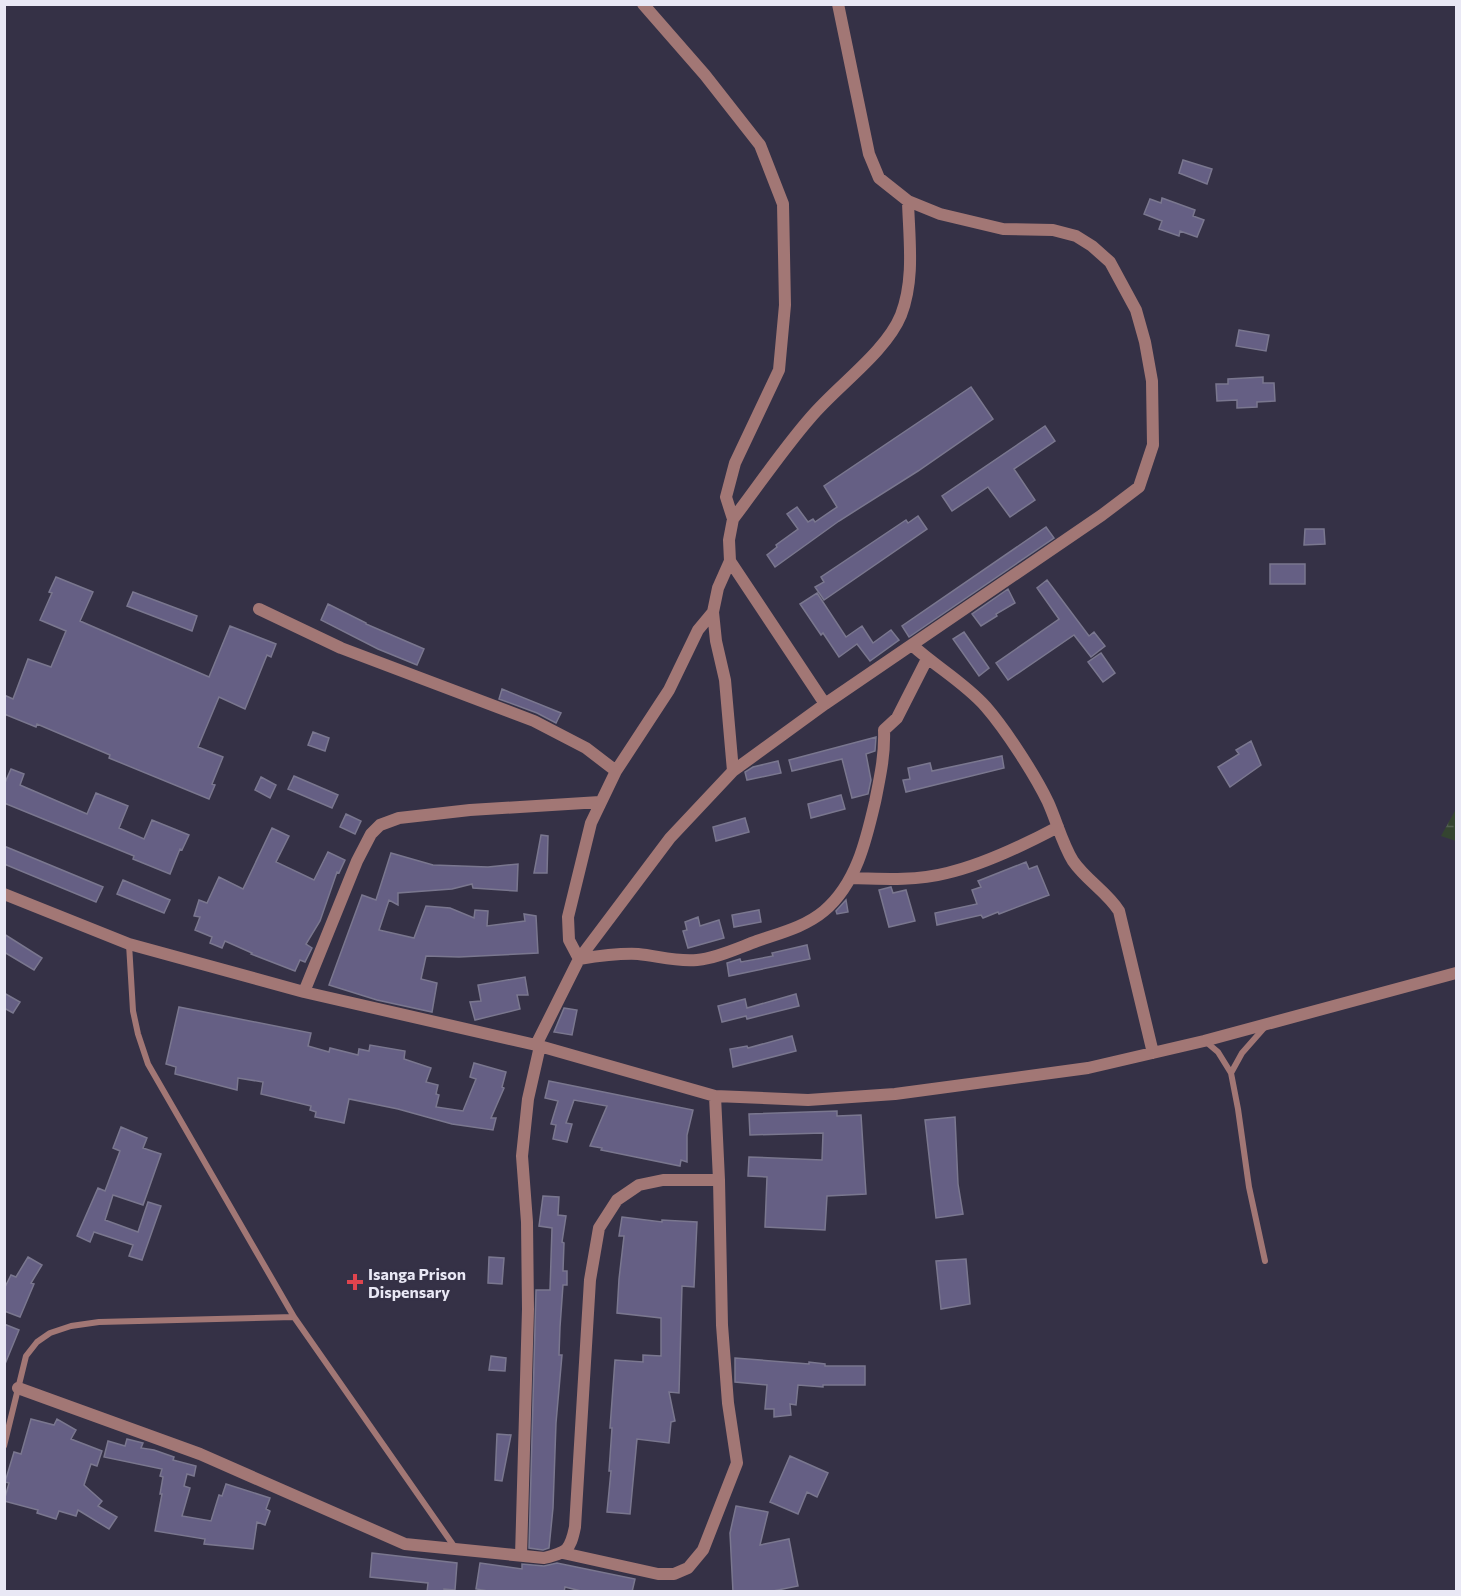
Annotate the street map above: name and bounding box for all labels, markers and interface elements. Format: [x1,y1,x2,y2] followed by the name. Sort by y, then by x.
[368,1264,466,1301] place label: Isanga Prison Dispensary
[346,1273,364,1291] marker: Isanga Prison Dispensary

